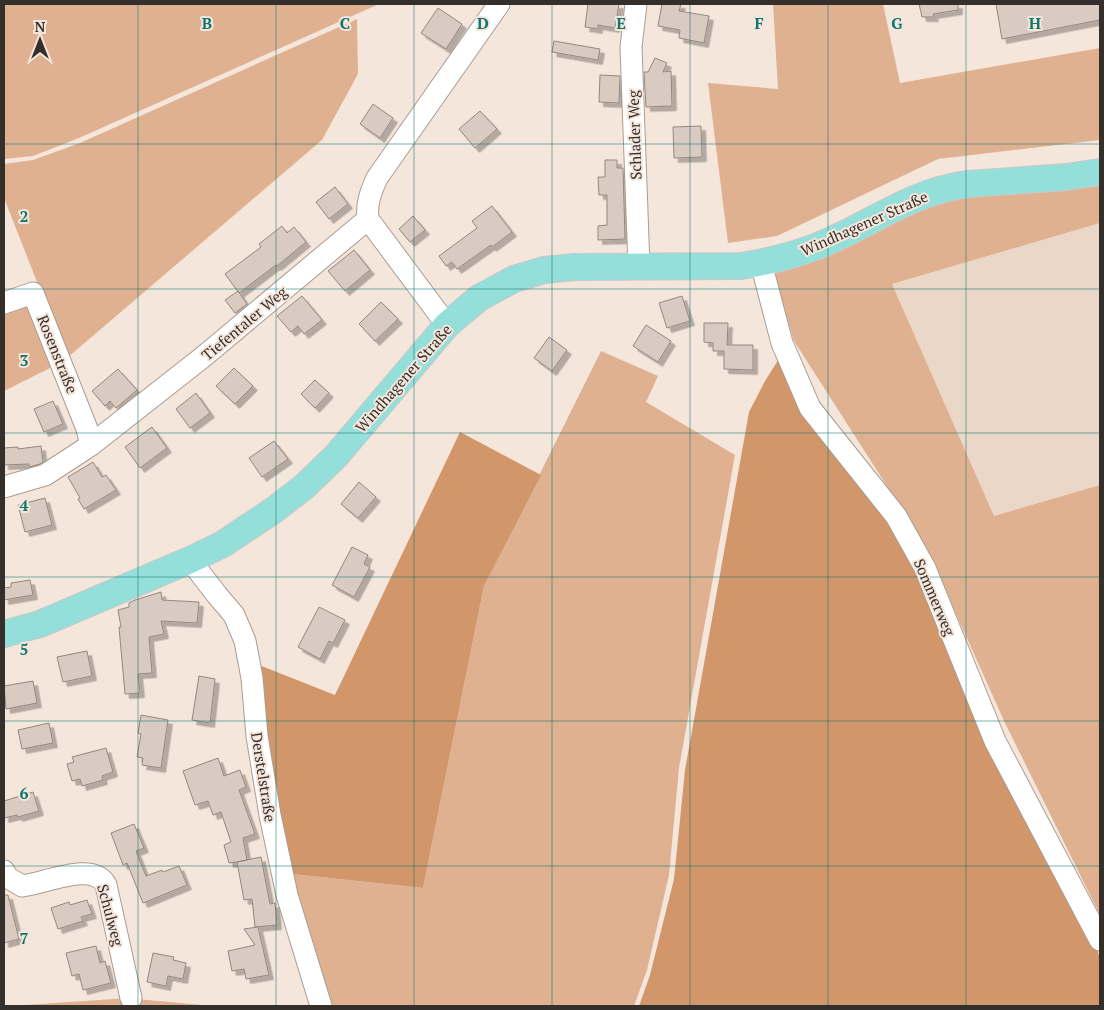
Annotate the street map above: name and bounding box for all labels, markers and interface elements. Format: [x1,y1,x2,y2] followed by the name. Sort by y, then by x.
[202,12,212,34] text: B
[340,12,350,34] text: C
[477,12,489,34] text: D
[616,12,626,34] text: E
[754,12,764,34] text: F
[891,12,903,34] text: G
[1029,12,1041,34] text: H
[15,15,65,65] north arrow
[35,17,46,36] text: N
[622,89,646,180] street label: Schlader Weg
[797,186,931,260] street label: Windhagener Straße
[19,205,29,227] text: 2
[197,281,292,365] street label: Tiefentaler Weg
[33,312,83,396] street label: Rosenstraße
[350,320,456,436] street label: Windhagener Straße
[19,349,29,371] text: 3
[19,494,29,516] text: 4
[910,555,961,640] street label: Sommerweg
[19,638,29,660] text: 5
[247,731,281,823] street label: Derstelstraße
[19,782,29,804] text: 6
[93,882,129,949] street label: Schulweg
[19,927,29,949] text: 7

